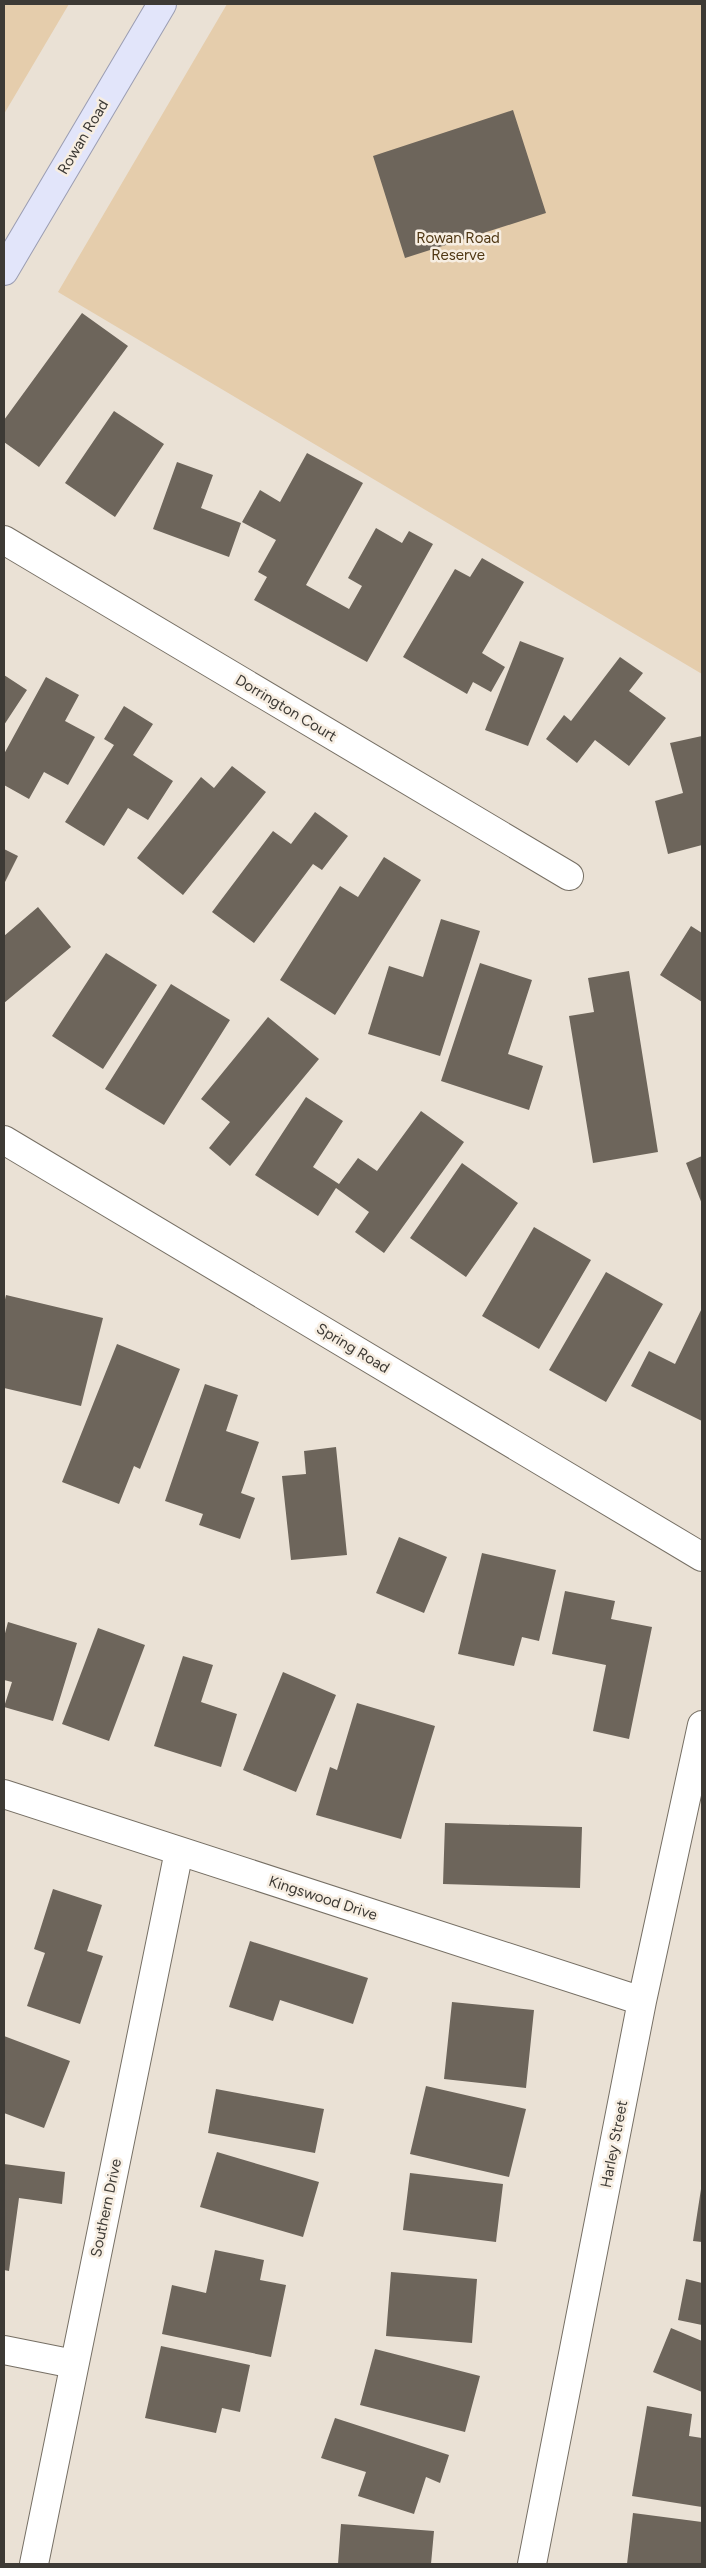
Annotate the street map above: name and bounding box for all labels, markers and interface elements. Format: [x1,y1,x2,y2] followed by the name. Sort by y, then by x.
[54,96,112,178] street label: Rowan Road
[416,229,500,264] park label: Rowan Road Reserve
[232,671,340,745] street label: Dorrington Court
[313,1319,393,1377] street label: Spring Road
[266,1872,380,1924] street label: Kingswood Drive
[597,2098,631,2189] street label: Harley Street
[87,2157,125,2259] street label: Southern Drive

